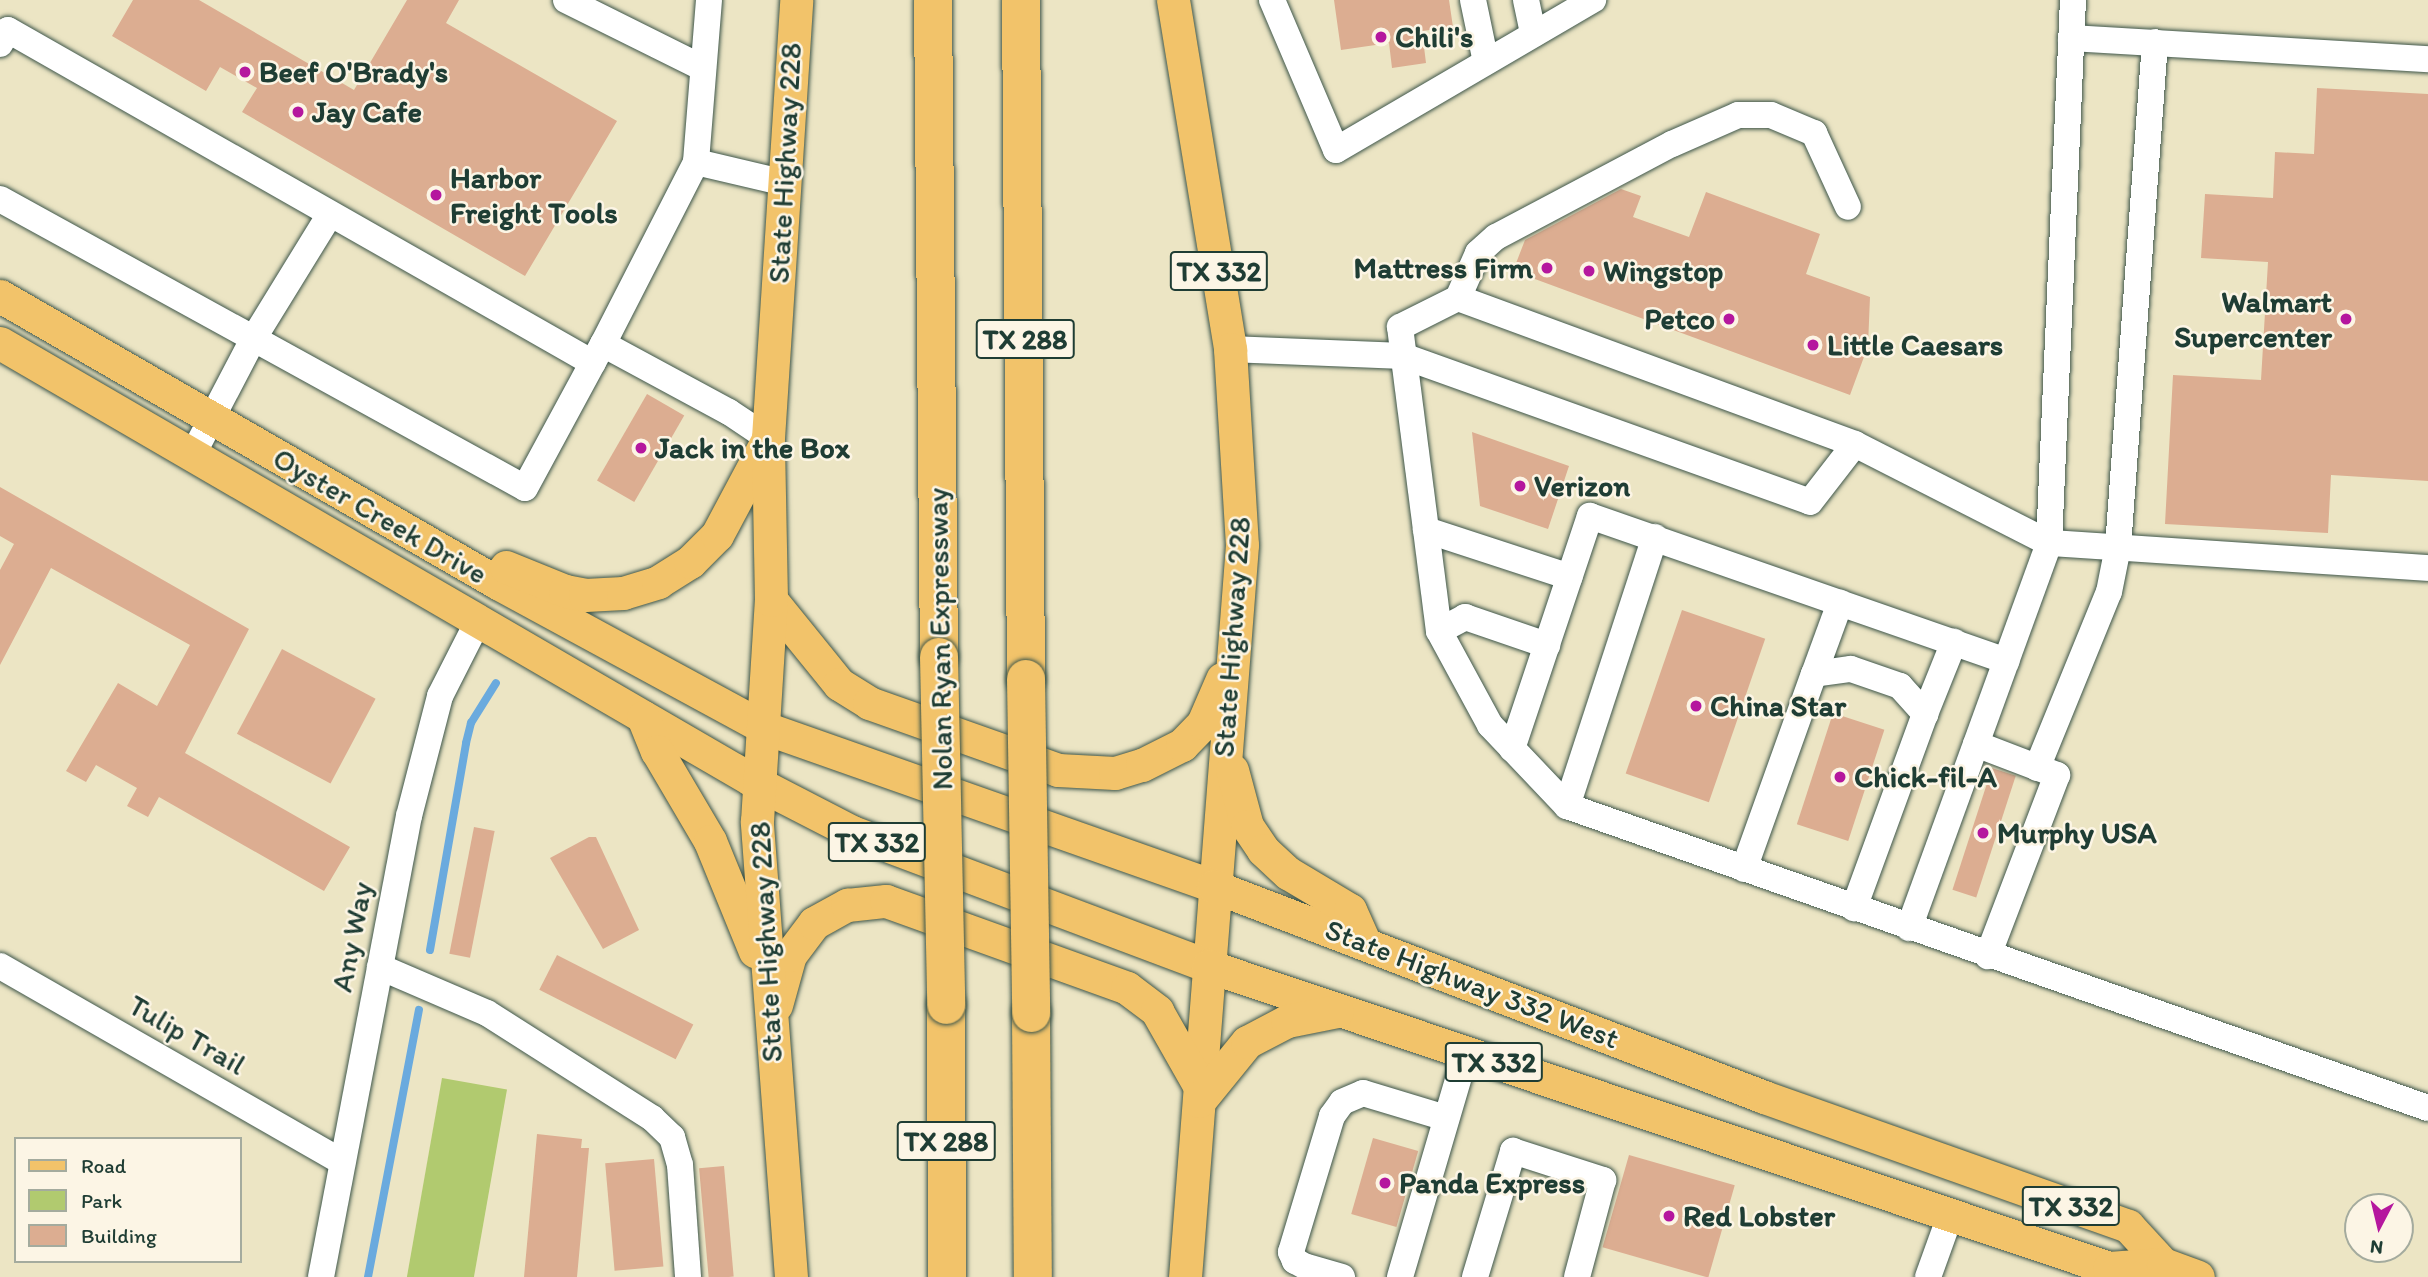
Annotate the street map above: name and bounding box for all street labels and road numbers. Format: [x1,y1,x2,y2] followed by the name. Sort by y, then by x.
[761,43,809,283] street label: State Highway 228
[1168,246,1270,296] road number: TX 332
[974,314,1076,364] road number: TX 288
[266,440,494,592] street label: Oyster Creek Drive
[919,489,961,789] street label: Nolan Ryan Expressway
[1206,516,1258,758] street label: State Highway 228
[826,818,928,866] road number: TX 332
[742,822,790,1062] street label: State Highway 228
[324,879,380,995] street label: Any Way
[1321,912,1623,1056] street label: State Highway 332 West
[123,988,251,1082] street label: Tulip Trail
[1443,1038,1545,1086] road number: TX 332
[895,1116,997,1166] road number: TX 288
[2020,1182,2122,1230] road number: TX 332

